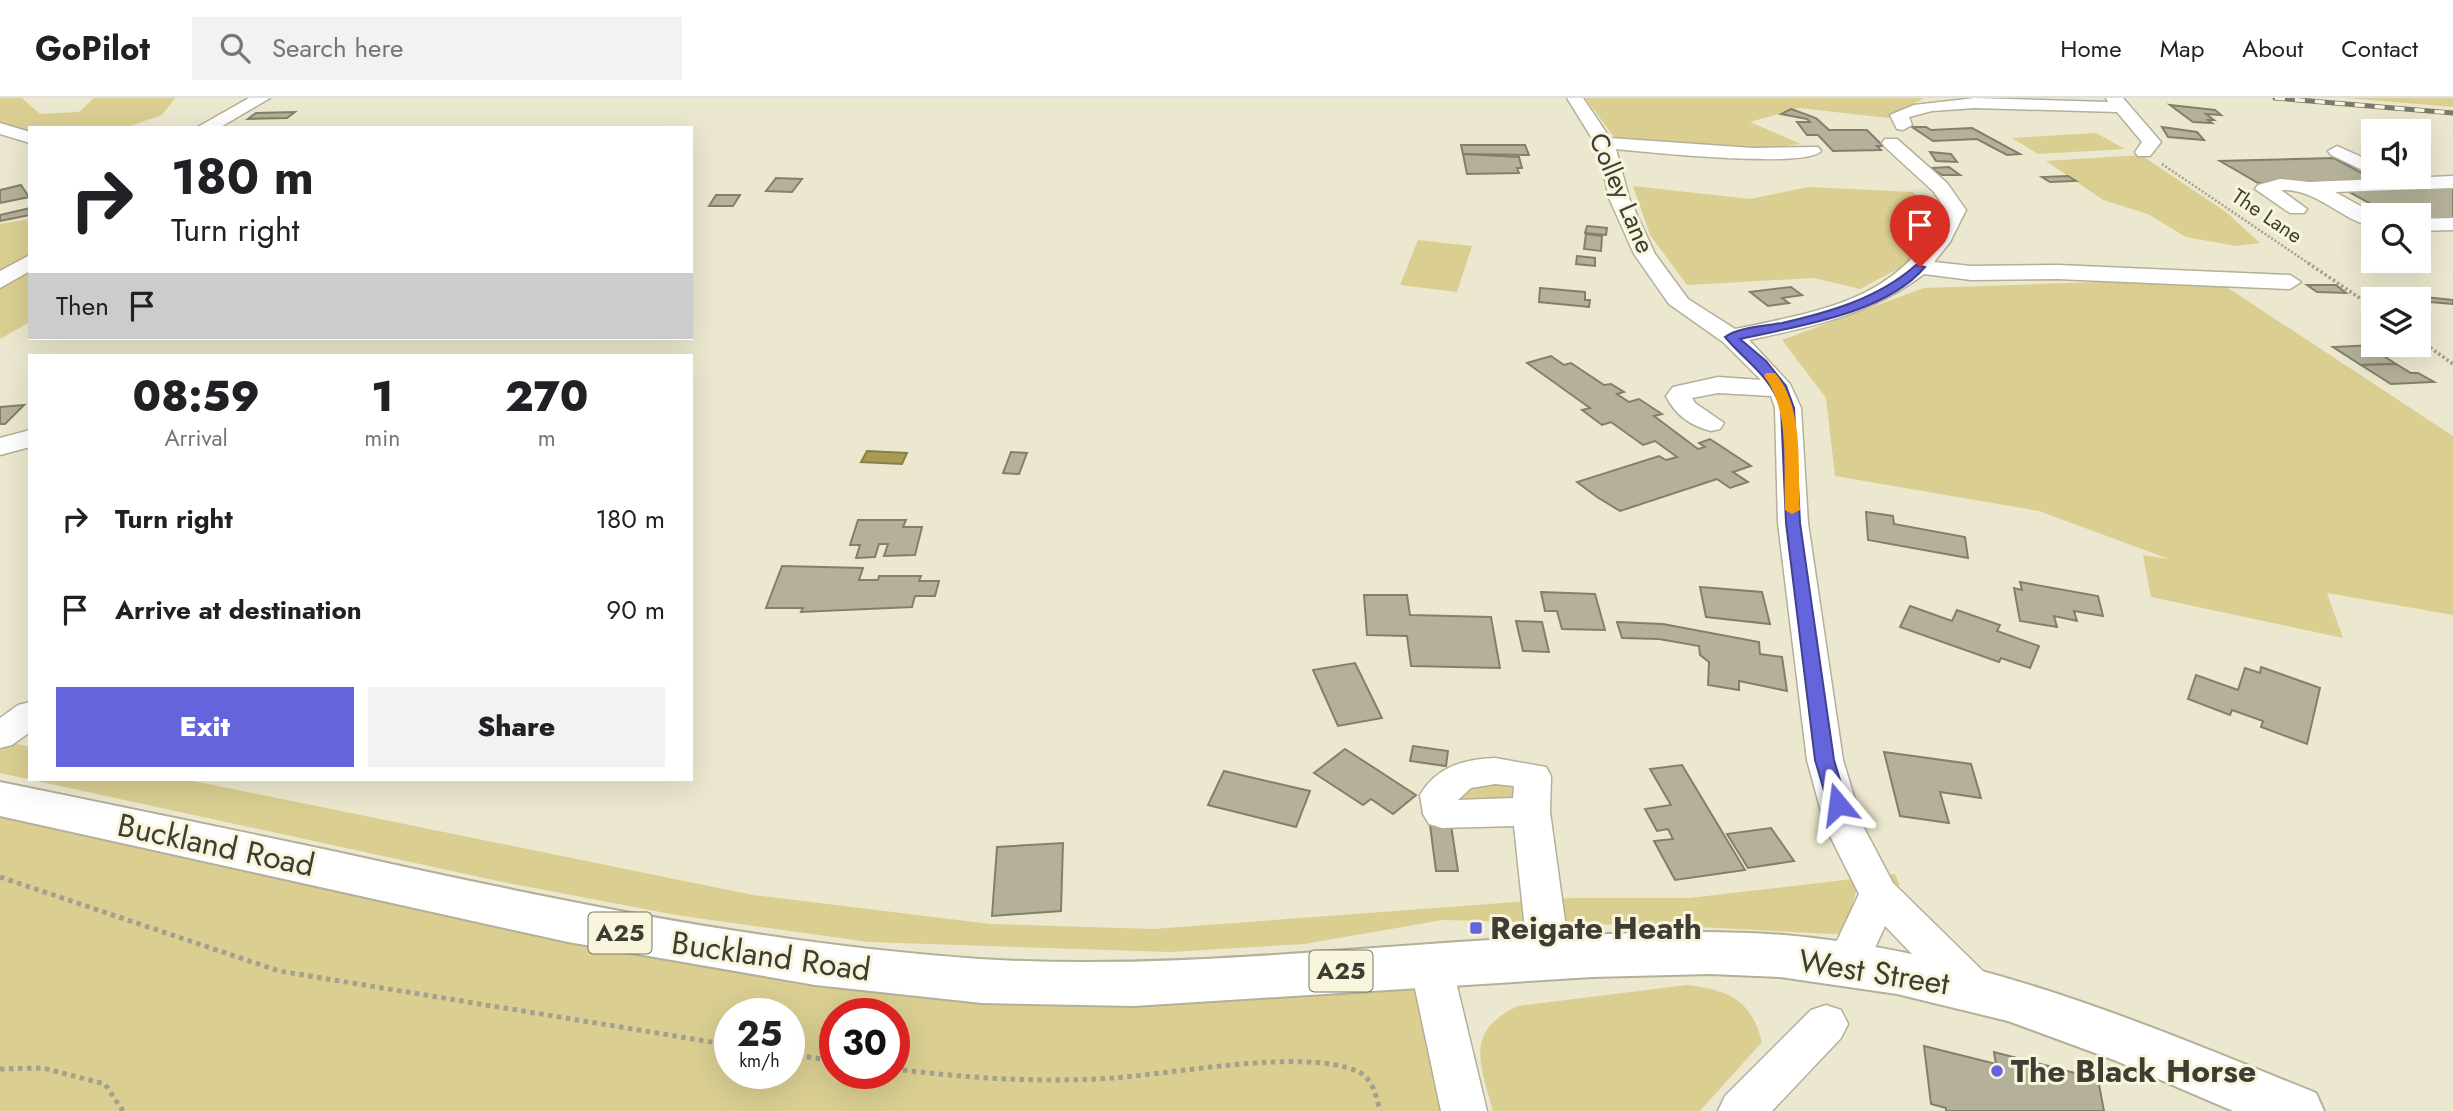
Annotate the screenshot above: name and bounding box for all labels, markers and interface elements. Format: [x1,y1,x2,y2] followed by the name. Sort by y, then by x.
[192,17,682,80] search box
[35,25,150,72] text: GoPilot
[216,29,254,67] icon: search
[272,29,403,67] text: Search here
[2060,31,2122,66] text: Home
[2160,31,2204,66] text: Map
[2242,31,2303,66] text: About
[2341,31,2418,66] text: Contact
[2361,119,2431,357] map controls
[2361,119,2431,189] button: sound
[1580,127,1664,259] street label: Colley Lane
[171,142,314,212] text: 180 m
[56,154,147,245] icon: right
[2226,181,2308,251] street label: The Lane
[1890,195,1950,267] pin
[2361,203,2431,273] button: search
[1901,206,1939,244] icon: arrive
[171,207,300,253] text: Turn right
[56,287,109,325] text: Then
[123,287,161,325] icon: arrive
[2361,287,2431,357] button: layers
[133,366,260,427] text: 08:59
[371,366,393,427] text: 1
[505,366,588,427] text: 270
[164,421,228,455] text: Arrival
[364,421,400,455] text: min
[538,421,556,455] text: m
[56,500,94,538] icon: right
[115,500,233,538] text: Turn right
[595,500,665,538] text: 180 m
[56,591,94,629] icon: arrive
[115,591,362,629] text: Arrive at destination
[606,591,665,629] text: 90 m
[56,687,354,767] button: Exit
[368,687,665,767] button: Share
[1801,767,1875,841] position arrow
[113,802,319,888] street label: Buckland Road
[1490,905,1702,951] place label: Reigate Heath
[588,912,652,954] road number: A25
[669,919,873,993] street label: Buckland Road
[1468,920,1484,936] marker: Reigate Heath
[1795,937,1953,1007] street label: West Street
[1310,950,1372,992] road number: A25
[819,998,910,1089] speed limit sign: 30
[737,1009,782,1059] text: 25
[739,1048,780,1074] text: km/h
[2011,1048,2256,1094] place label: The Black Horse
[1989,1063,2005,1079] marker: The Black Horse

